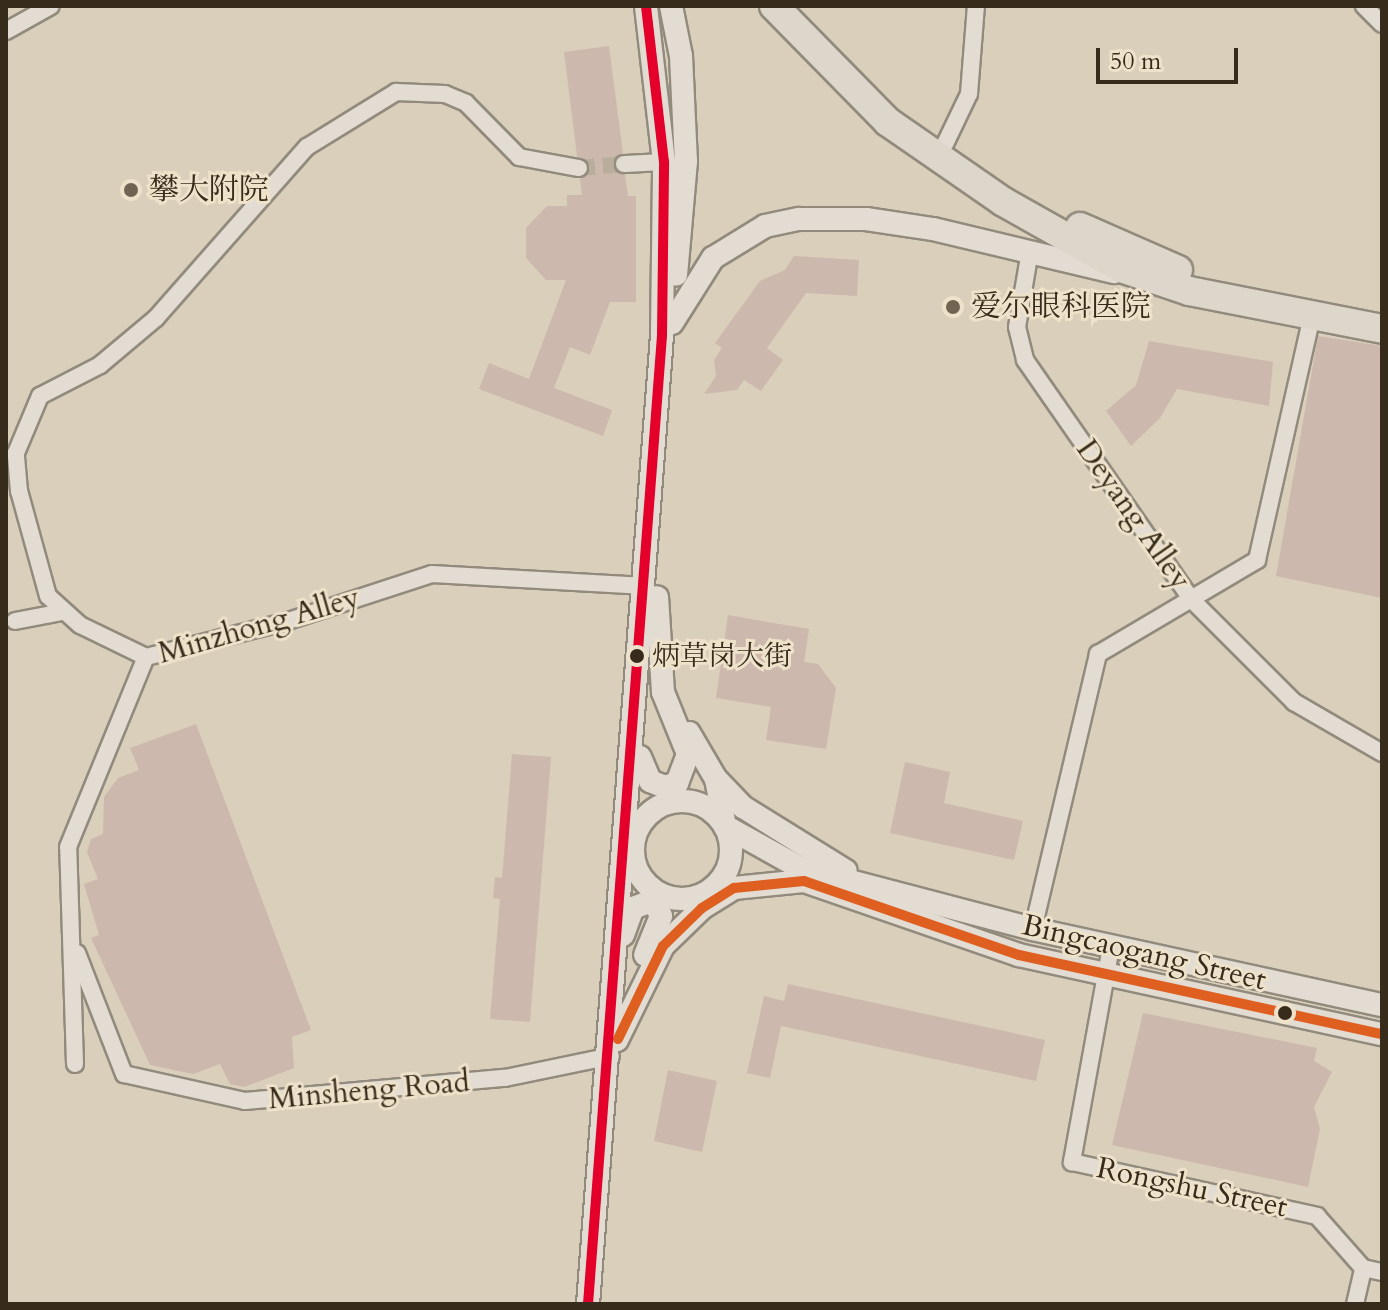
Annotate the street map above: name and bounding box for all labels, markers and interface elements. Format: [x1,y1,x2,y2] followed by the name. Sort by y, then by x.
[1100,32,1242,82] scale bar
[1110,45,1161,78] text: 50 m
[149,172,269,208] place label: 攀大附院
[120,179,142,201] marker: 攀大附院
[971,289,1151,325] place label: 爱尔眼科医院
[942,296,964,318] marker: 爱尔眼科医院
[1068,433,1198,597] street label: Deyang Alley
[154,580,364,672] street label: Minzhong Alley
[652,639,792,673] place label: 炳草岗大街
[629,648,645,664] marker: 炳草岗大街
[1018,907,1270,999] street label: Bingcaogang Street
[1277,1005,1293,1021] unlabelled marker
[267,1064,471,1118] street label: Minsheng Road
[1093,1150,1291,1226] street label: Rongshu Street

